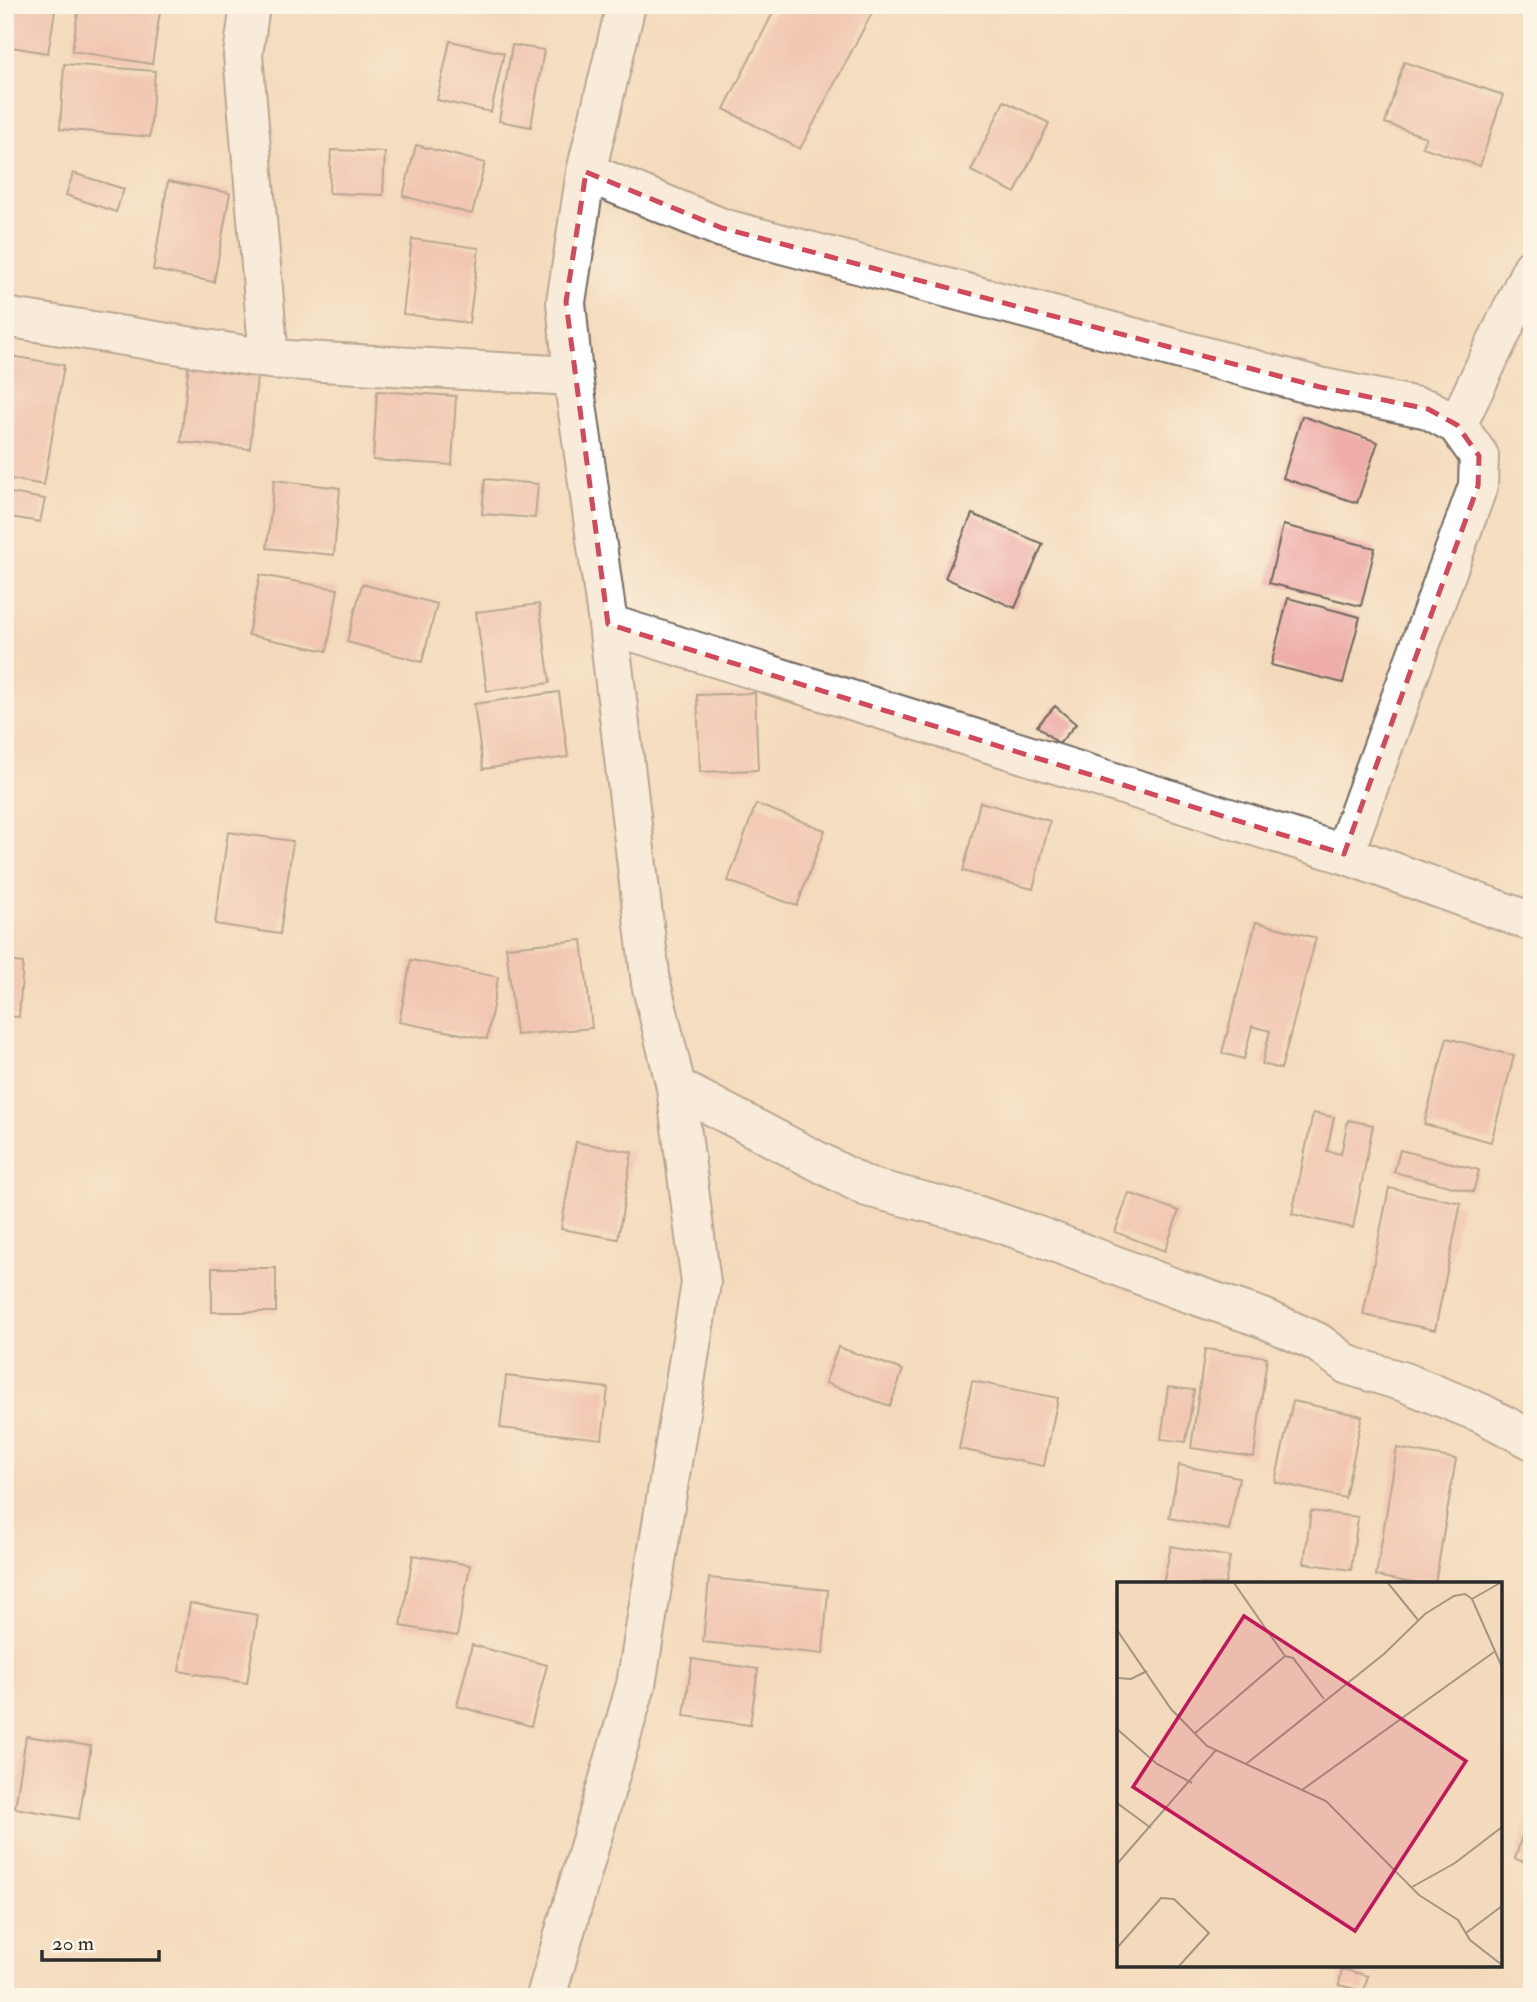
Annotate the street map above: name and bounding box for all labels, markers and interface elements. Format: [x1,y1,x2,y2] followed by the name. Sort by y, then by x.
[1117,1582,1502,1967] inset map
[42,1918,159,1962] scale bar
[52,1930,94,1957] text: 20 m

